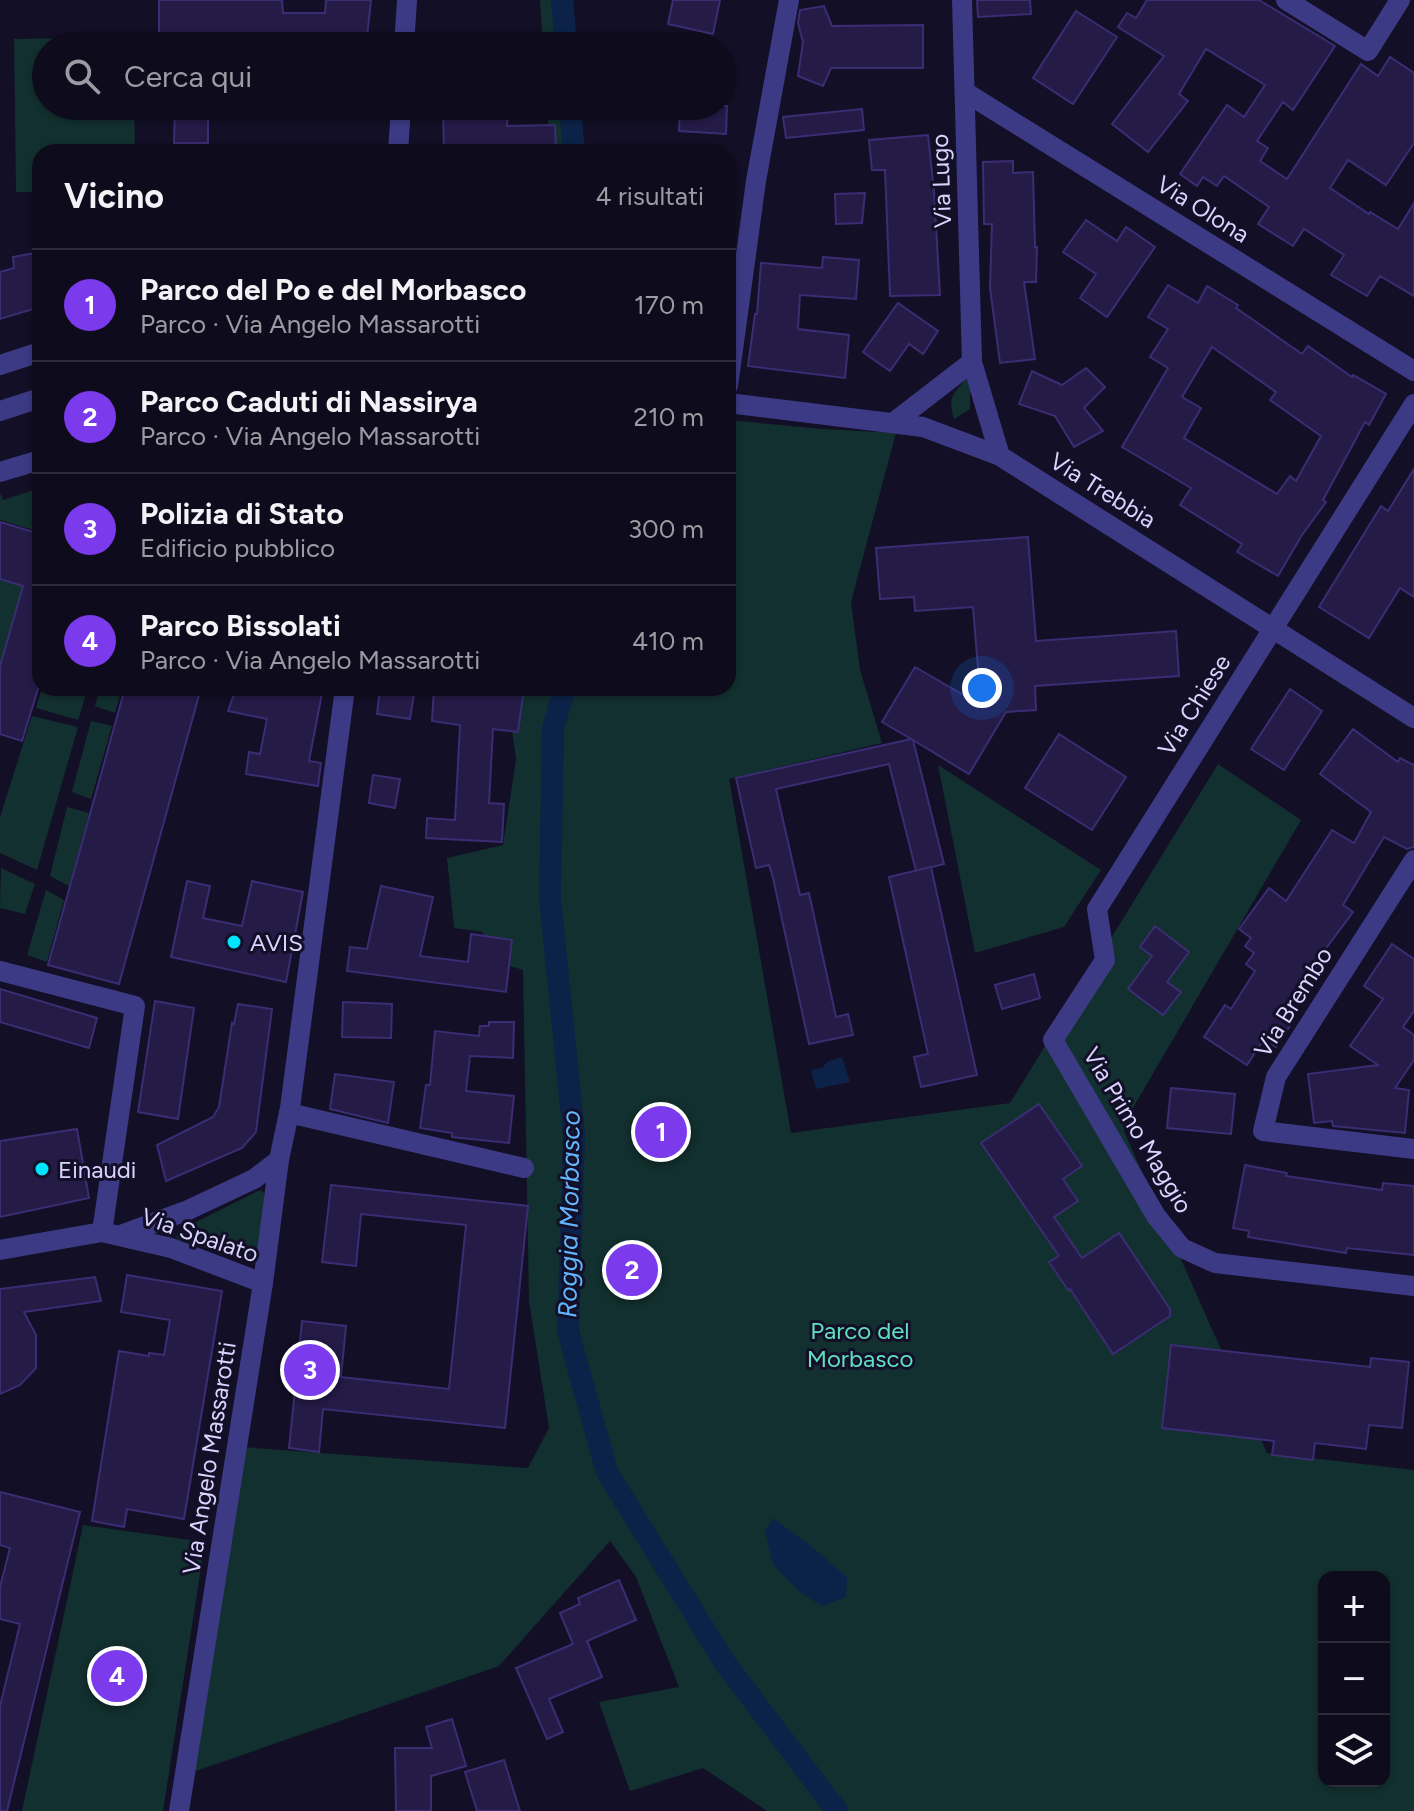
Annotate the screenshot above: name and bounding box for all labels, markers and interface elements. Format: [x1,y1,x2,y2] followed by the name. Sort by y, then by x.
[32,32,736,120] search box
[60,54,104,98] icon: search
[124,58,252,95] text: Cerca qui
[925,133,957,229] street label: Via Lugo
[1151,169,1255,249] street label: Via Olona
[64,176,164,217] text: Vicino
[595,180,704,212] text: 4 risultati
[140,271,526,308] text: Parco del Po e del Morbasco
[85,289,95,321] text: 1
[634,289,704,321] text: 170 m
[140,308,480,340] text: Parco · Via Angelo Massarotti
[140,383,478,420] text: Parco Caduti di Nassirya
[82,401,98,433] text: 2
[634,401,704,433] text: 210 m
[140,420,480,452] text: Parco · Via Angelo Massarotti
[1045,446,1161,534] street label: Via Trebbia
[140,495,344,532] text: Polizia di Stato
[83,513,97,545] text: 3
[628,513,704,545] text: 300 m
[140,532,335,564] text: Edificio pubblico
[140,607,341,644] text: Parco Bissolati
[82,625,98,657] text: 4
[632,625,704,657] text: 410 m
[140,644,480,676] text: Parco · Via Angelo Massarotti
[1151,649,1237,761] street label: Via Chiese
[962,668,1002,708] your location
[250,928,303,957] place label: AVIS
[225,933,243,951] marker: AVIS
[1248,941,1338,1063] street label: Via Brembo
[1077,1042,1199,1218] street label: Via Primo Maggio
[635,1102,687,1162] pin: 1
[551,1110,587,1318] water label: Roggia Morbasco
[58,1155,136,1184] place label: Einaudi
[33,1160,51,1178] marker: Einaudi
[138,1201,262,1269] street label: Via Spalato
[606,1240,658,1300] pin: 2
[807,1316,913,1373] park label: Parco del Morbasco
[176,1340,242,1576] street label: Via Angelo Massarotti
[284,1340,336,1400] pin: 3
[1318,1571,1390,1787] map controls
[1318,1571,1390,1643] button: +
[1318,1643,1390,1715] button: −
[91,1646,143,1706] pin: 4
[1318,1715,1390,1787] button: layers

